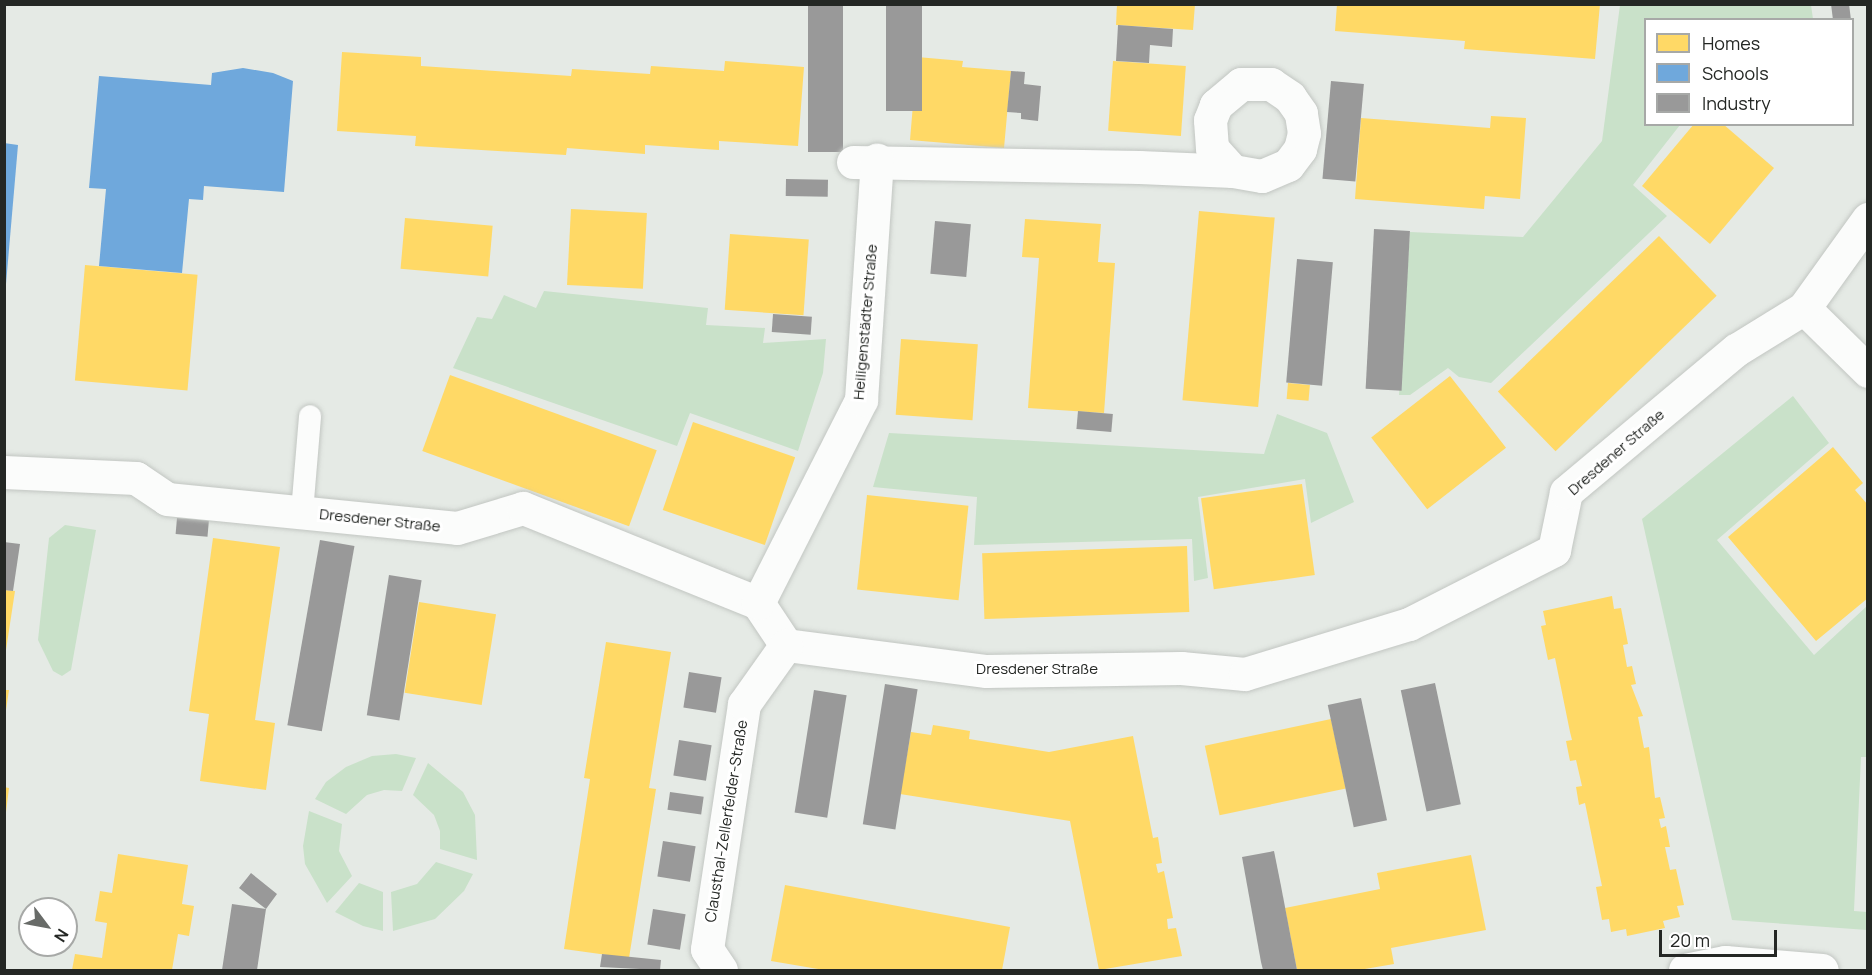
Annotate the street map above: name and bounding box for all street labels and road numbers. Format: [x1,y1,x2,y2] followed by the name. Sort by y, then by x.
[849,243,881,401] street label: Heiligenstädter Straße
[1564,405,1668,499] street label: Dresdener Straße
[318,505,442,535] street label: Dresdener Straße
[976,660,1098,678] street label: Dresdener Straße
[701,719,751,923] street label: Clausthal-Zellerfelder-Straße

